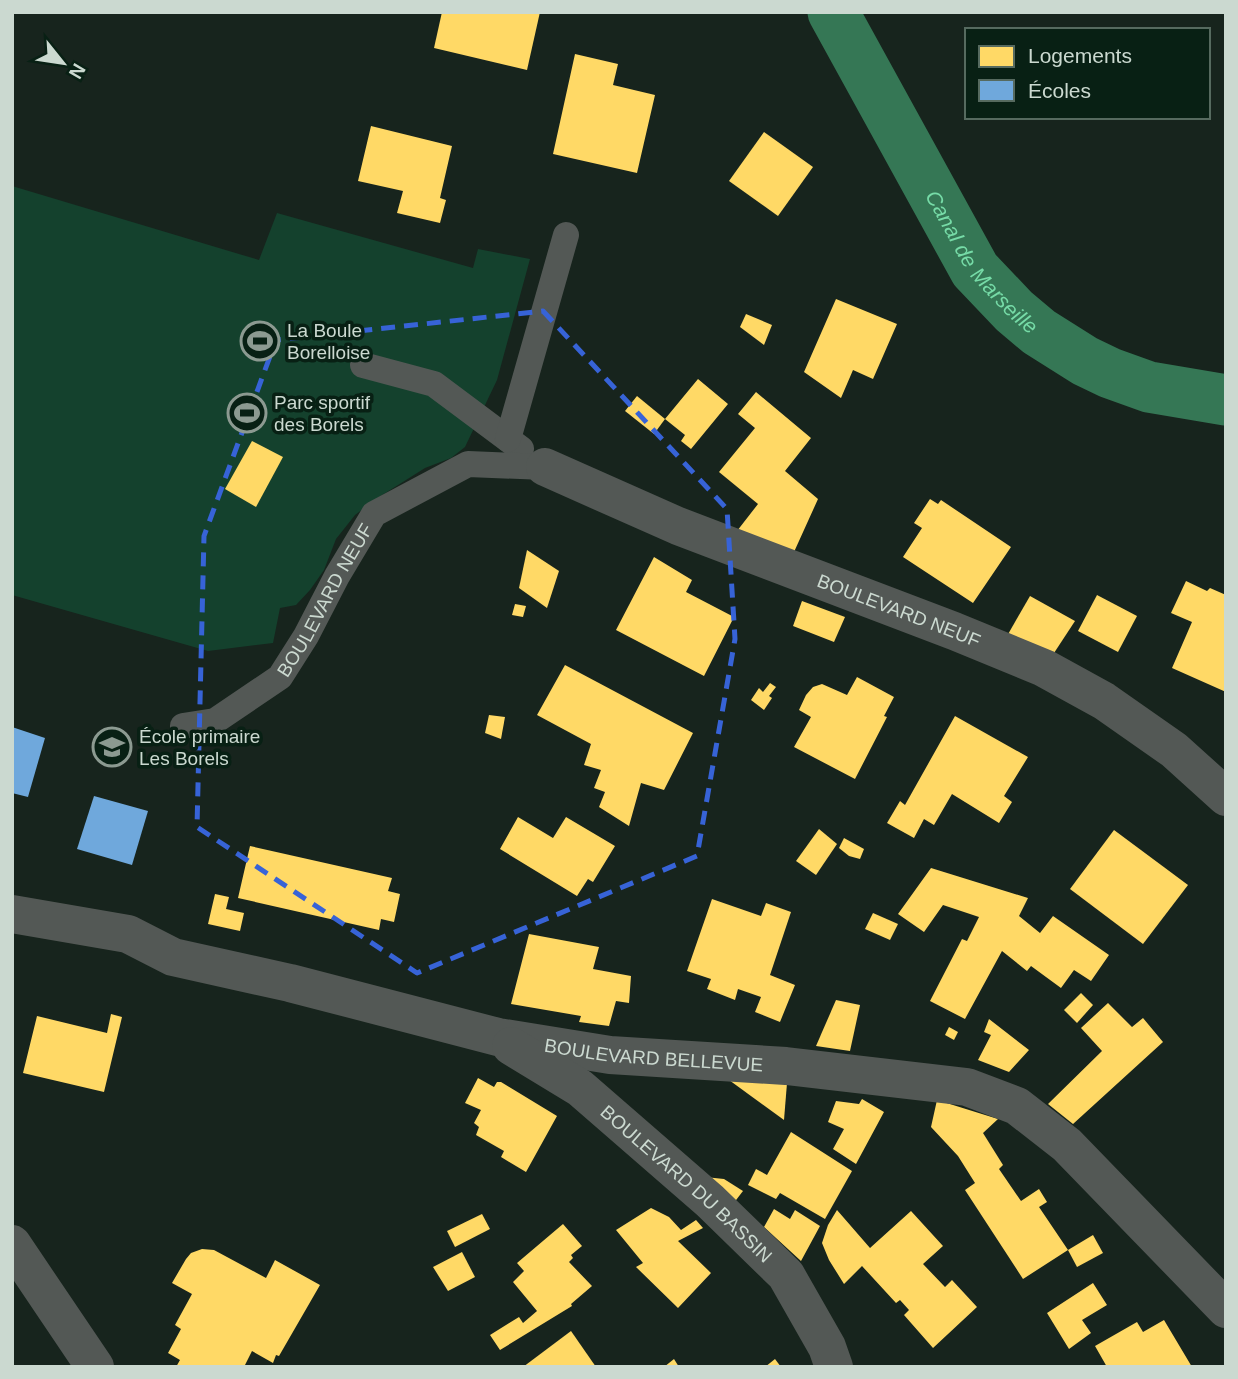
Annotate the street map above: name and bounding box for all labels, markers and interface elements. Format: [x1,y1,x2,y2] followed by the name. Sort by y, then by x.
[28,28,98,98] north arrow
[965,28,1210,119] legend
[1028,44,1132,67] text: Logements
[65,60,90,82] text: N
[1028,79,1091,102] text: Écoles
[922,186,1043,338] water label: Canal de Marseille
[239,320,281,362] sports icon: La Boule Borelloise
[287,320,370,363] place label: La Boule Borelloise
[226,392,268,434] sports icon: Parc sportif des Borels
[274,392,371,435] place label: Parc sportif des Borels
[273,520,377,680] street label: BOULEVARD NEUF
[814,570,984,651] street label: BOULEVARD NEUF
[91,726,133,768] school or university icon: École primaire Les Borels
[139,726,260,769] place label: École primaire Les Borels
[543,1034,764,1075] street label: BOULEVARD BELLEVUE
[597,1101,777,1266] street label: BOULEVARD DU BASSIN

